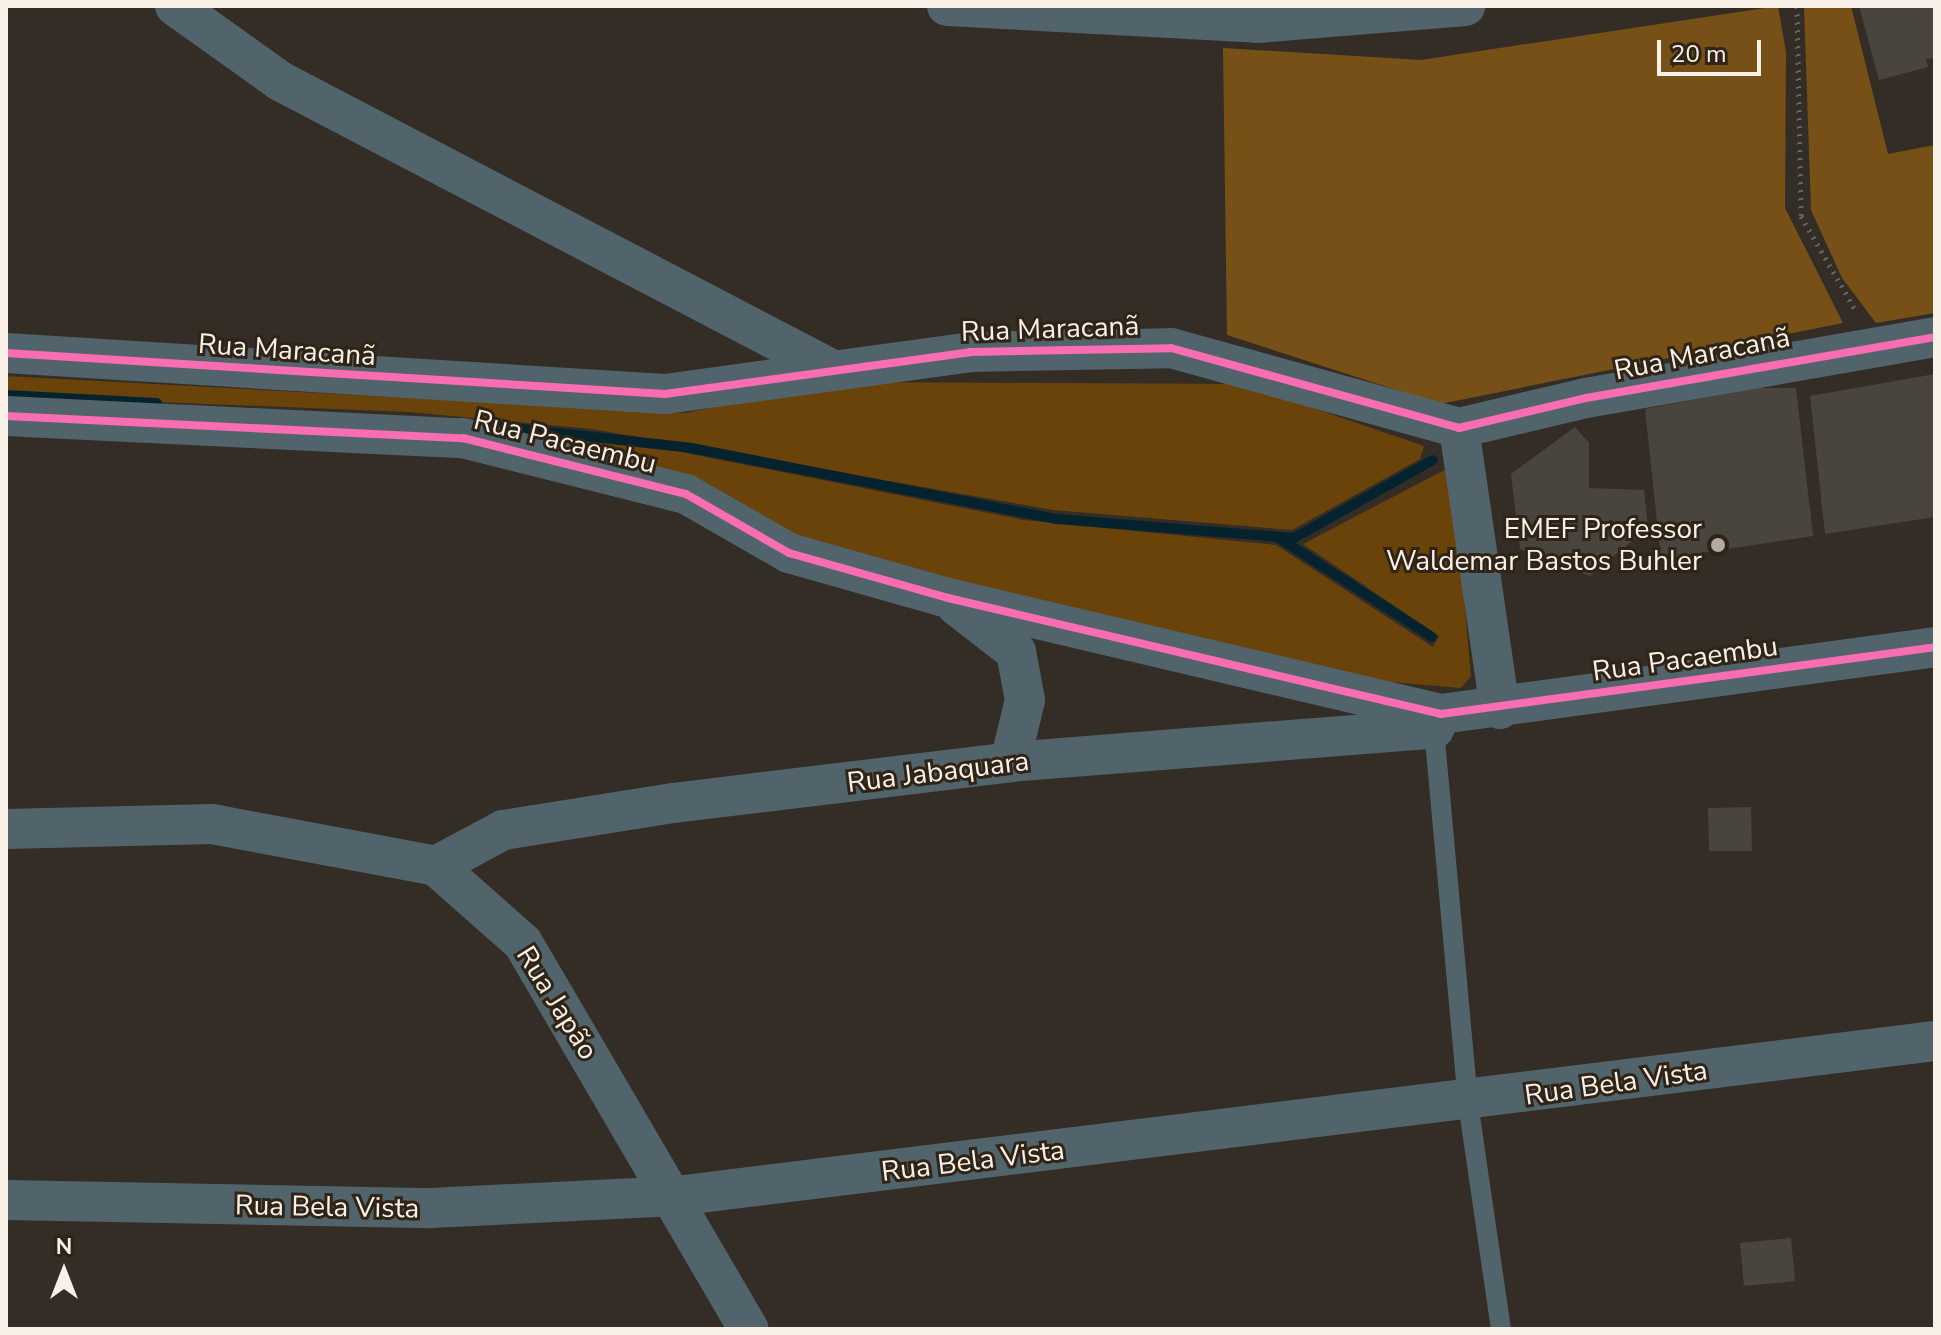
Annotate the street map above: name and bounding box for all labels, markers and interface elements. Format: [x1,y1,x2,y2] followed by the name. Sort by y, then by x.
[1661,24,1765,74] scale bar
[1671,38,1727,70] text: 20 m
[960,309,1140,349] street label: Rua Maracanã
[1611,320,1793,388] street label: Rua Maracanã
[197,327,377,373] street label: Rua Maracanã
[470,403,660,481] street label: Rua Pacaembu
[1386,512,1702,578] place label: EMEF Professor Waldemar Bastos Buhler
[1709,536,1727,554] marker: EMEF Professor Waldemar Bastos Buhler
[1590,629,1780,689] street label: Rua Pacaembu
[845,744,1031,800] street label: Rua Jabaquara
[509,940,605,1066] street label: Rua Japão
[1522,1054,1710,1112] street label: Rua Bela Vista
[879,1133,1067,1189] street label: Rua Bela Vista
[235,1189,419,1225] street label: Rua Bela Vista
[24,1231,104,1311] north arrow
[56,1232,72,1262] text: N

